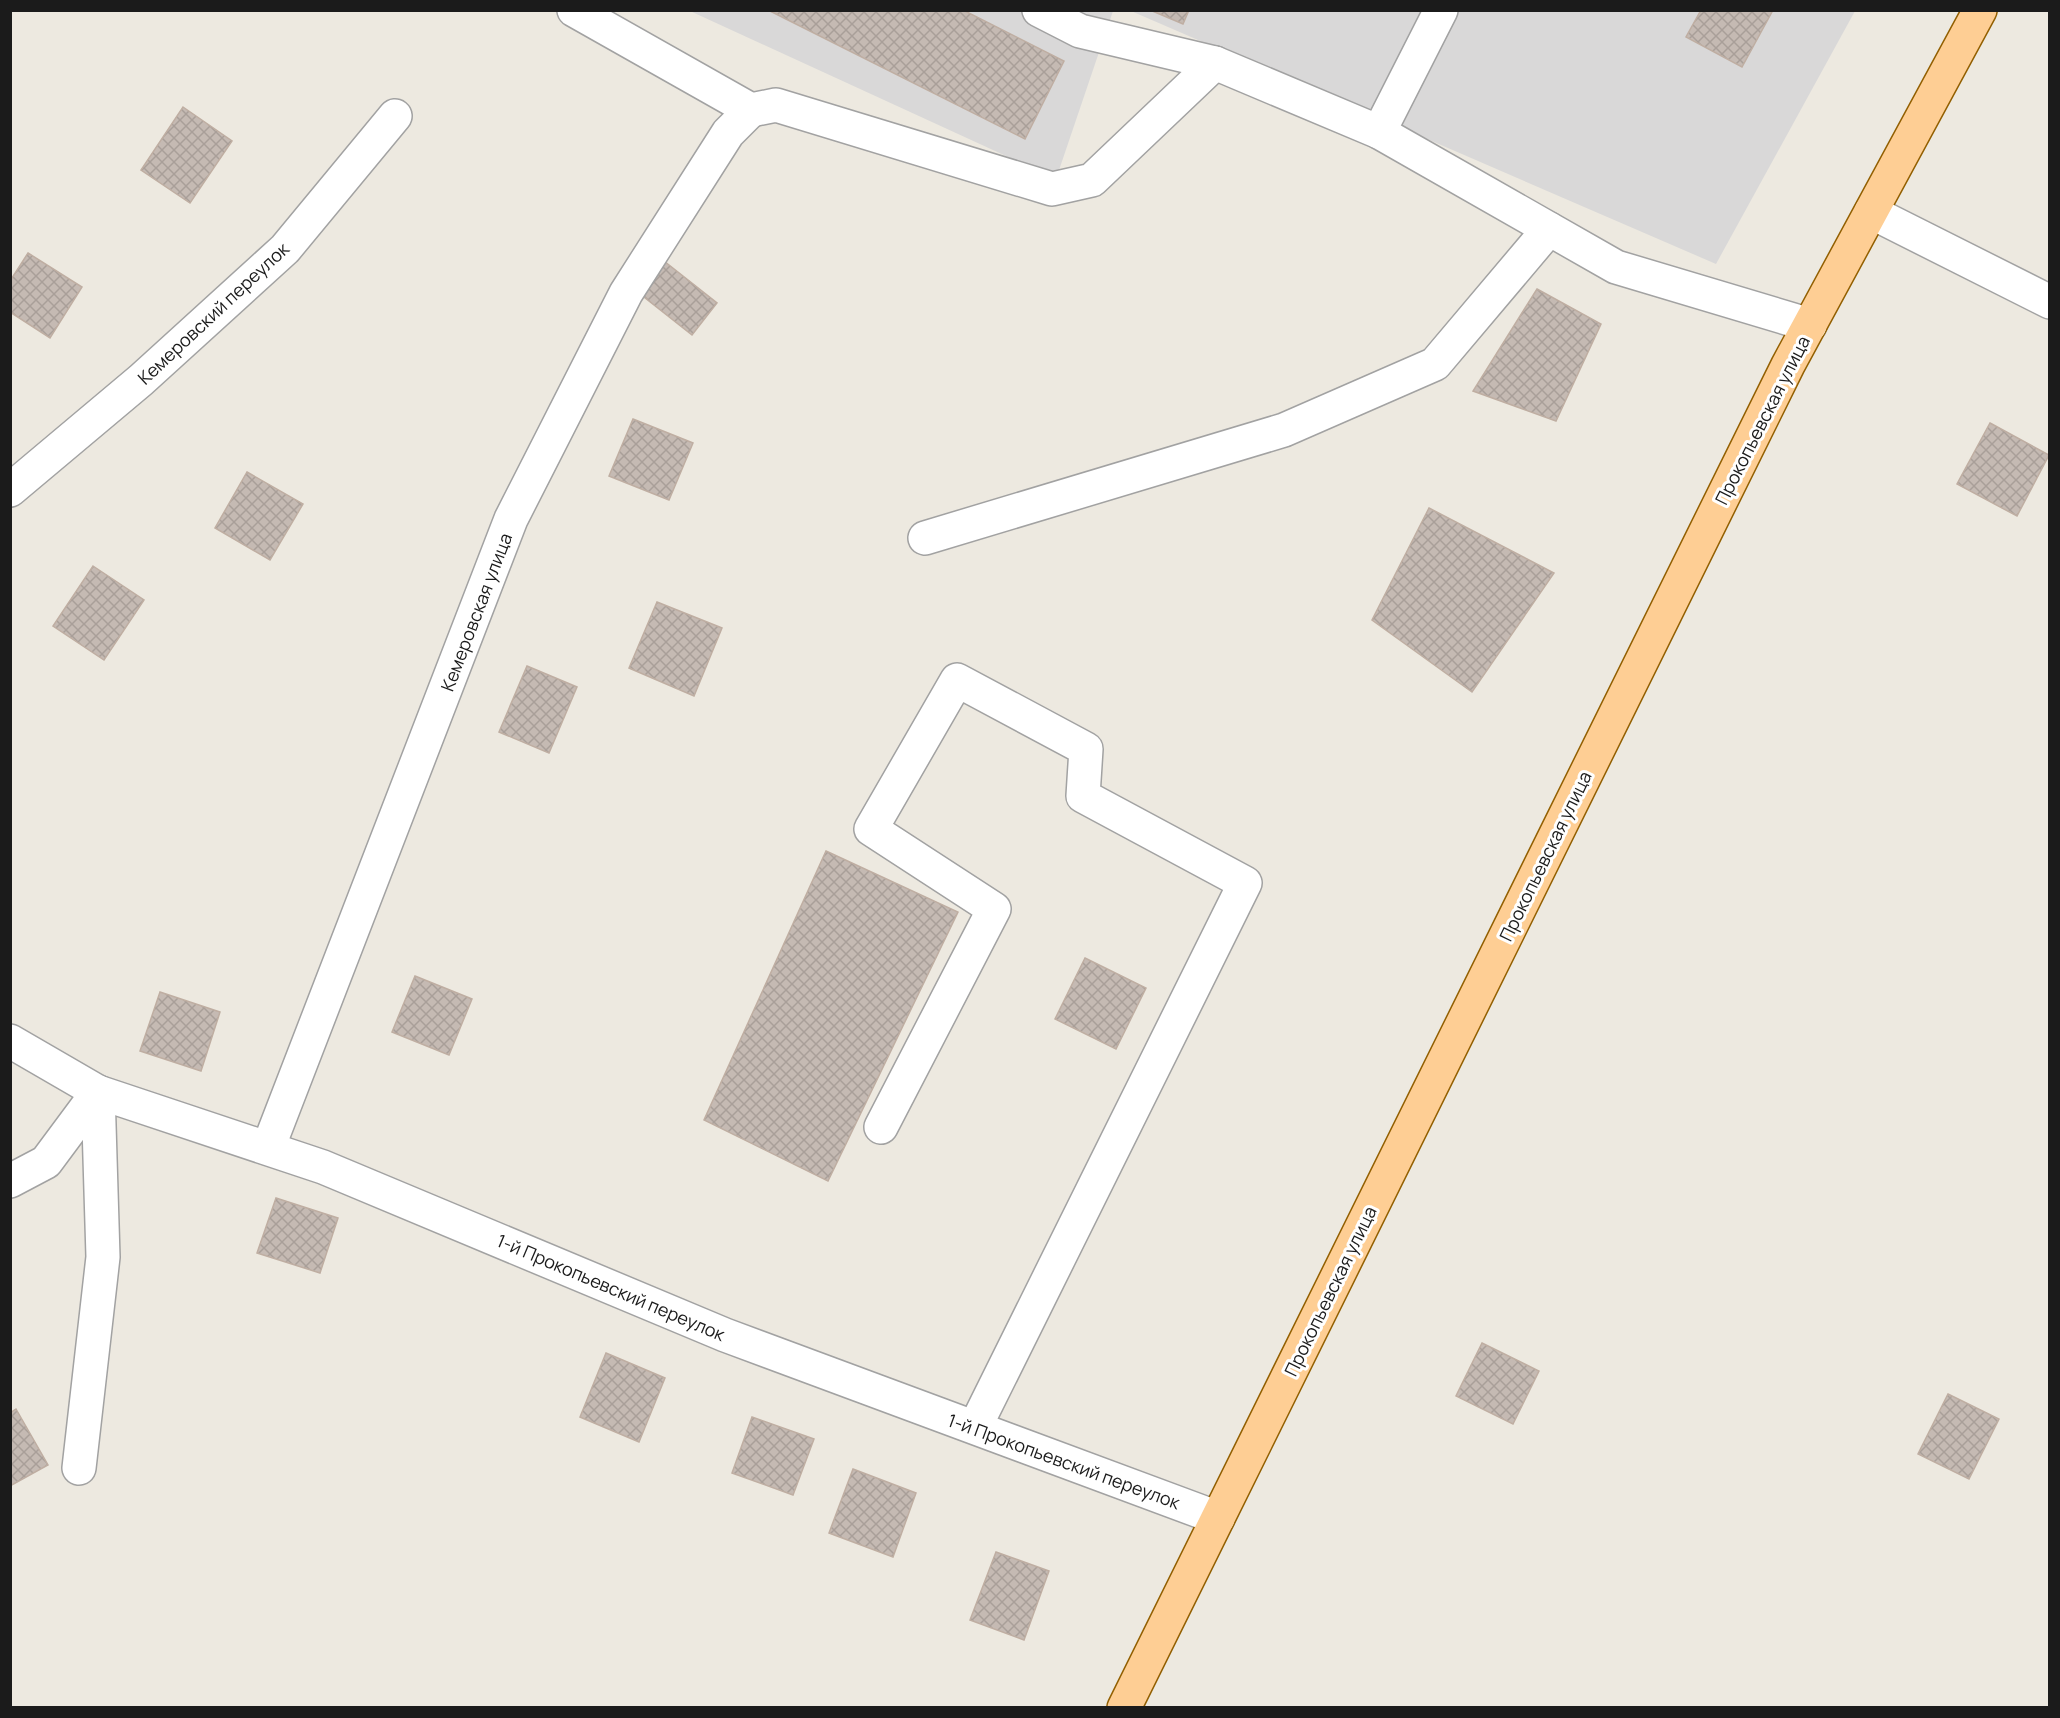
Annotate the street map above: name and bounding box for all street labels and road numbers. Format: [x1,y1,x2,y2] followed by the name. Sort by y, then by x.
[132,236,294,389] street label: Кемеровский переулок
[1709,331,1815,509] street label: Прокопьевская улица
[435,529,517,695] street label: Кемеровская улица
[1493,767,1597,945] street label: Прокопьевская улица
[1278,1202,1382,1380] street label: Прокопьевская улица
[493,1228,730,1346] street label: 1-й Прокопьевский переулок
[945,1408,1184,1515] street label: 1-й Прокопьевский переулок

